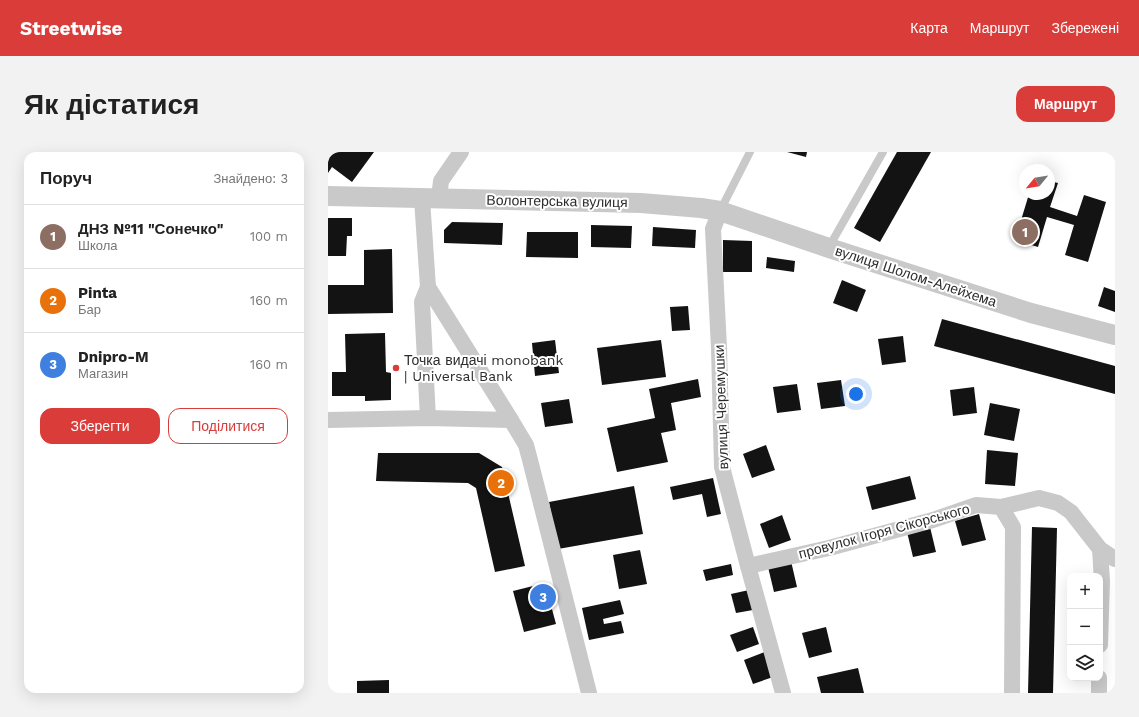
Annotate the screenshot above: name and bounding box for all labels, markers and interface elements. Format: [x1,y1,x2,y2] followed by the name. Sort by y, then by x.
[20,17,123,40] text: Streetwise
[910,20,948,36] text: Карта
[970,20,1029,36] text: Маршрут
[1051,20,1119,36] text: Збережені
[1016,86,1115,122] button: Маршрут
[24,88,199,121] text: Як дістатися
[1019,164,1055,200] north arrow
[40,168,92,188] text: Поруч
[213,171,288,186] text: Знайдено: 3
[486,192,628,210] street label: Волонтерська вулиця
[1012,217,1038,247] pin: 1
[78,220,224,238] text: ДНЗ №11 "Сонечко"
[50,229,56,244] text: 1
[250,229,288,244] text: 100 m
[78,238,118,253] text: Школа
[833,242,999,310] street label: вулиця Шолом-Алейхема
[78,284,117,302] text: Pinta
[49,293,57,308] text: 2
[250,293,288,308] text: 160 m
[78,302,101,317] text: Бар
[711,344,731,470] street label: вулиця Черемушки
[78,348,149,366] text: Dnipro-M
[404,352,563,384] place label: Точка видачі monobank | Universal Bank
[49,357,57,372] text: 3
[250,357,288,372] text: 160 m
[391,363,401,373] marker: Точка видачі monobank | Universal Bank
[78,366,128,381] text: Магазин
[846,384,866,404] your location
[40,408,160,444] button: Зберегти
[168,408,288,444] button: Поділитися
[488,468,514,498] pin: 2
[797,500,972,562] street label: провулок Ігоря Сікорського
[1067,573,1103,681] map controls
[1067,573,1103,609] button: +
[530,582,556,612] pin: 3
[1067,609,1103,645] button: −
[1067,645,1103,681] button: layers

